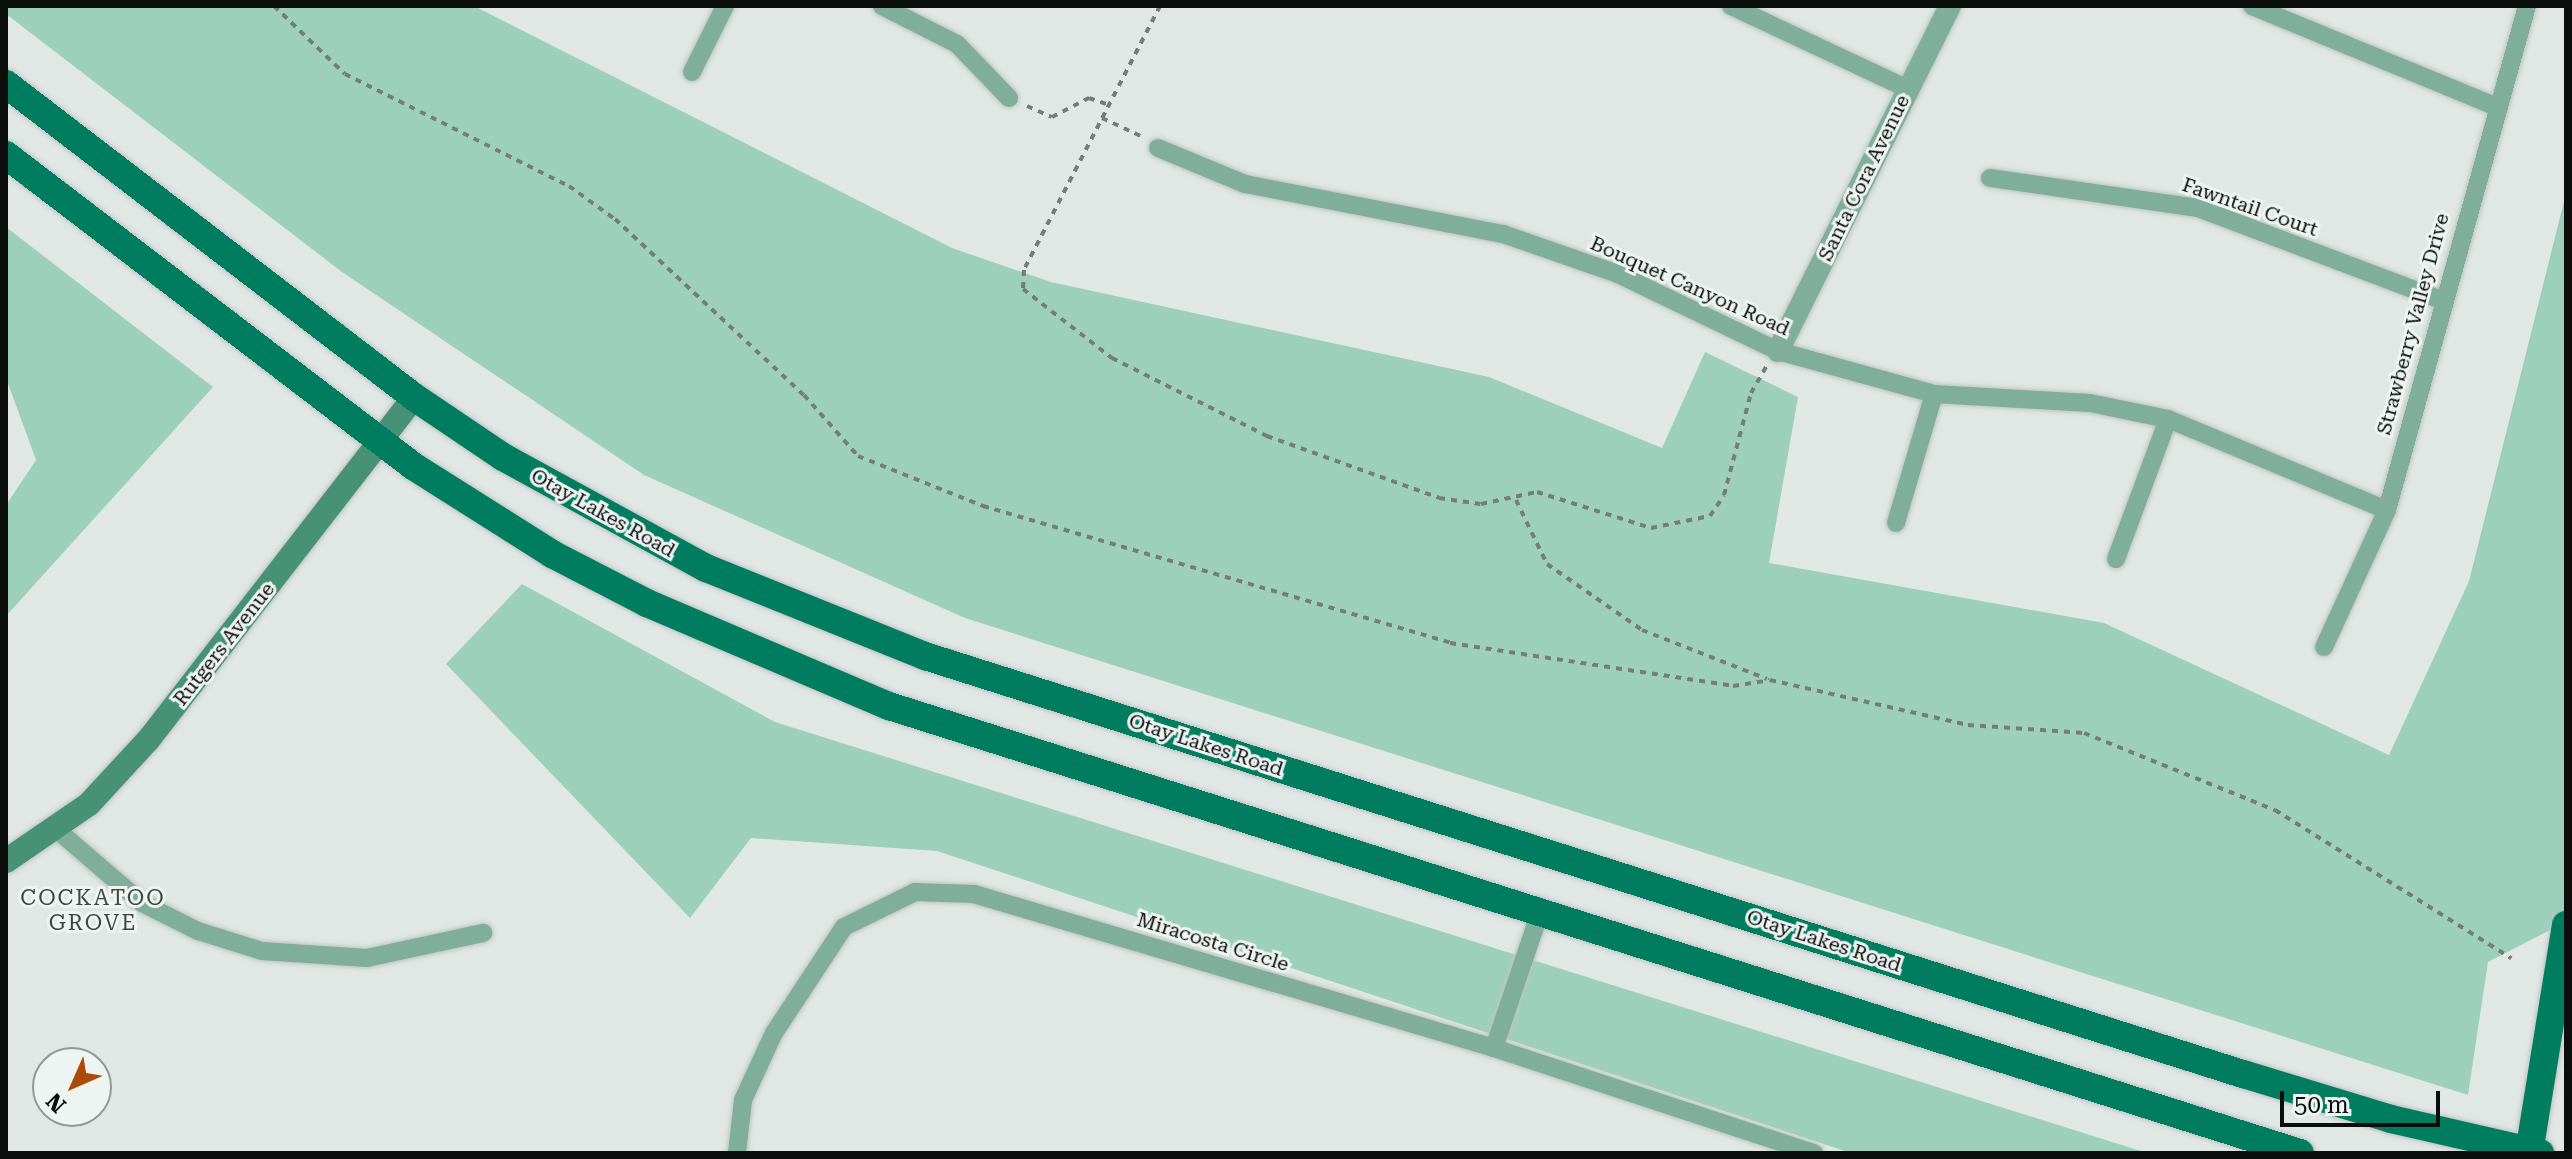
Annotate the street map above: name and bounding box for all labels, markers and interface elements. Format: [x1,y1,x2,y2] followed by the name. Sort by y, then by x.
[1813,91,1915,265] street label: Santa Cora Avenue
[2179,173,2321,241] street label: Fawntail Court
[2372,211,2454,437] street label: Strawberry Valley Drive
[1587,231,1793,341] street label: Bouquet Canyon Road
[527,464,679,562] street label: Otay Lakes Road
[168,578,280,710] street label: Rutgers Avenue
[1126,709,1286,781] street label: Otay Lakes Road
[20,884,166,936] district label: COCKATOO GROVE
[1744,905,1904,977] street label: Otay Lakes Road
[1134,907,1292,977] street label: Miracosta Circle
[32,1047,112,1127] north arrow
[2284,1075,2444,1125] scale bar
[41,1088,71,1118] text: N
[2294,1091,2349,1119] text: 50 m

